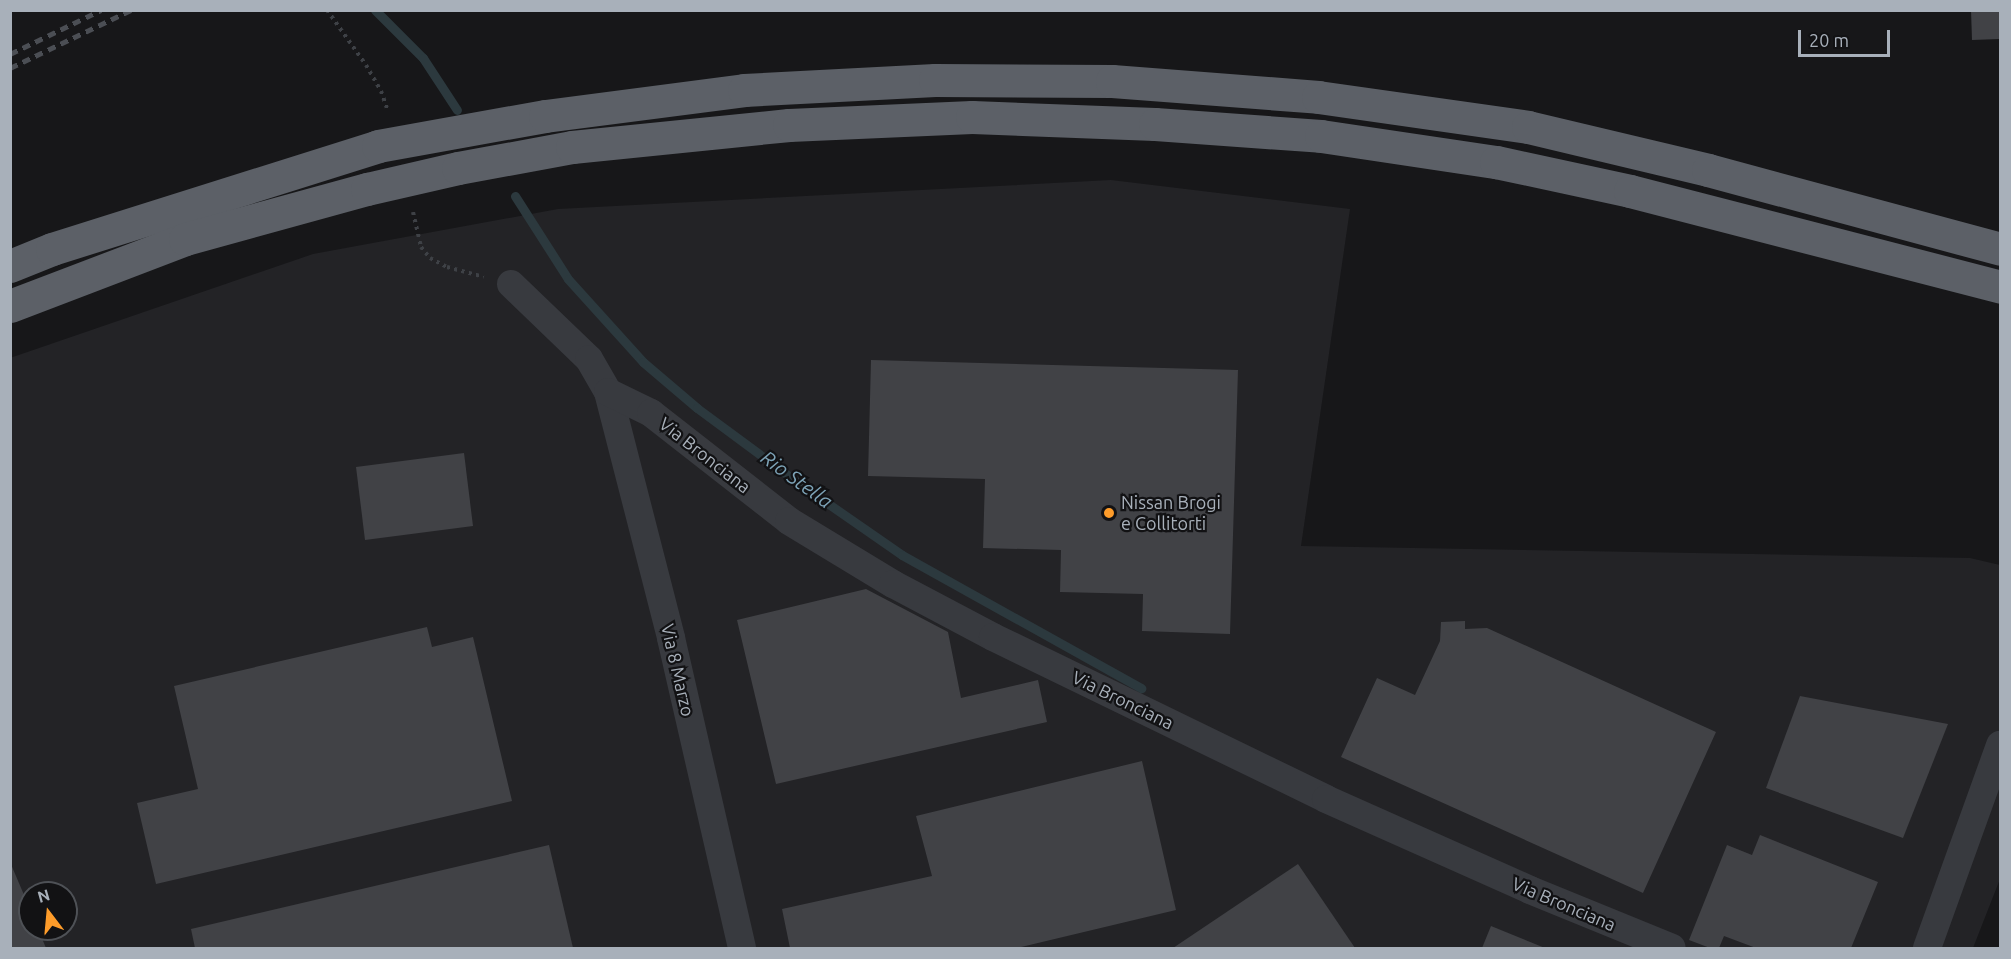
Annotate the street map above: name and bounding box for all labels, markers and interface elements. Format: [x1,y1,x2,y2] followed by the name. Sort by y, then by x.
[1801,18,1892,56] scale bar
[1809,30,1849,50] text: 20 m
[655,413,755,497] street label: Via Bronciana
[757,445,837,513] water label: Rio Stella
[1121,492,1221,534] place label: Nissan Brogi e Collitorti
[1102,506,1116,520] marker: Nissan Brogi e Collitorti
[657,622,699,718] street label: Via 8 Marzo
[1069,666,1177,734] street label: Via Bronciana
[1509,873,1619,935] street label: Via Bronciana
[18,881,78,941] north arrow
[35,885,52,906] text: N

